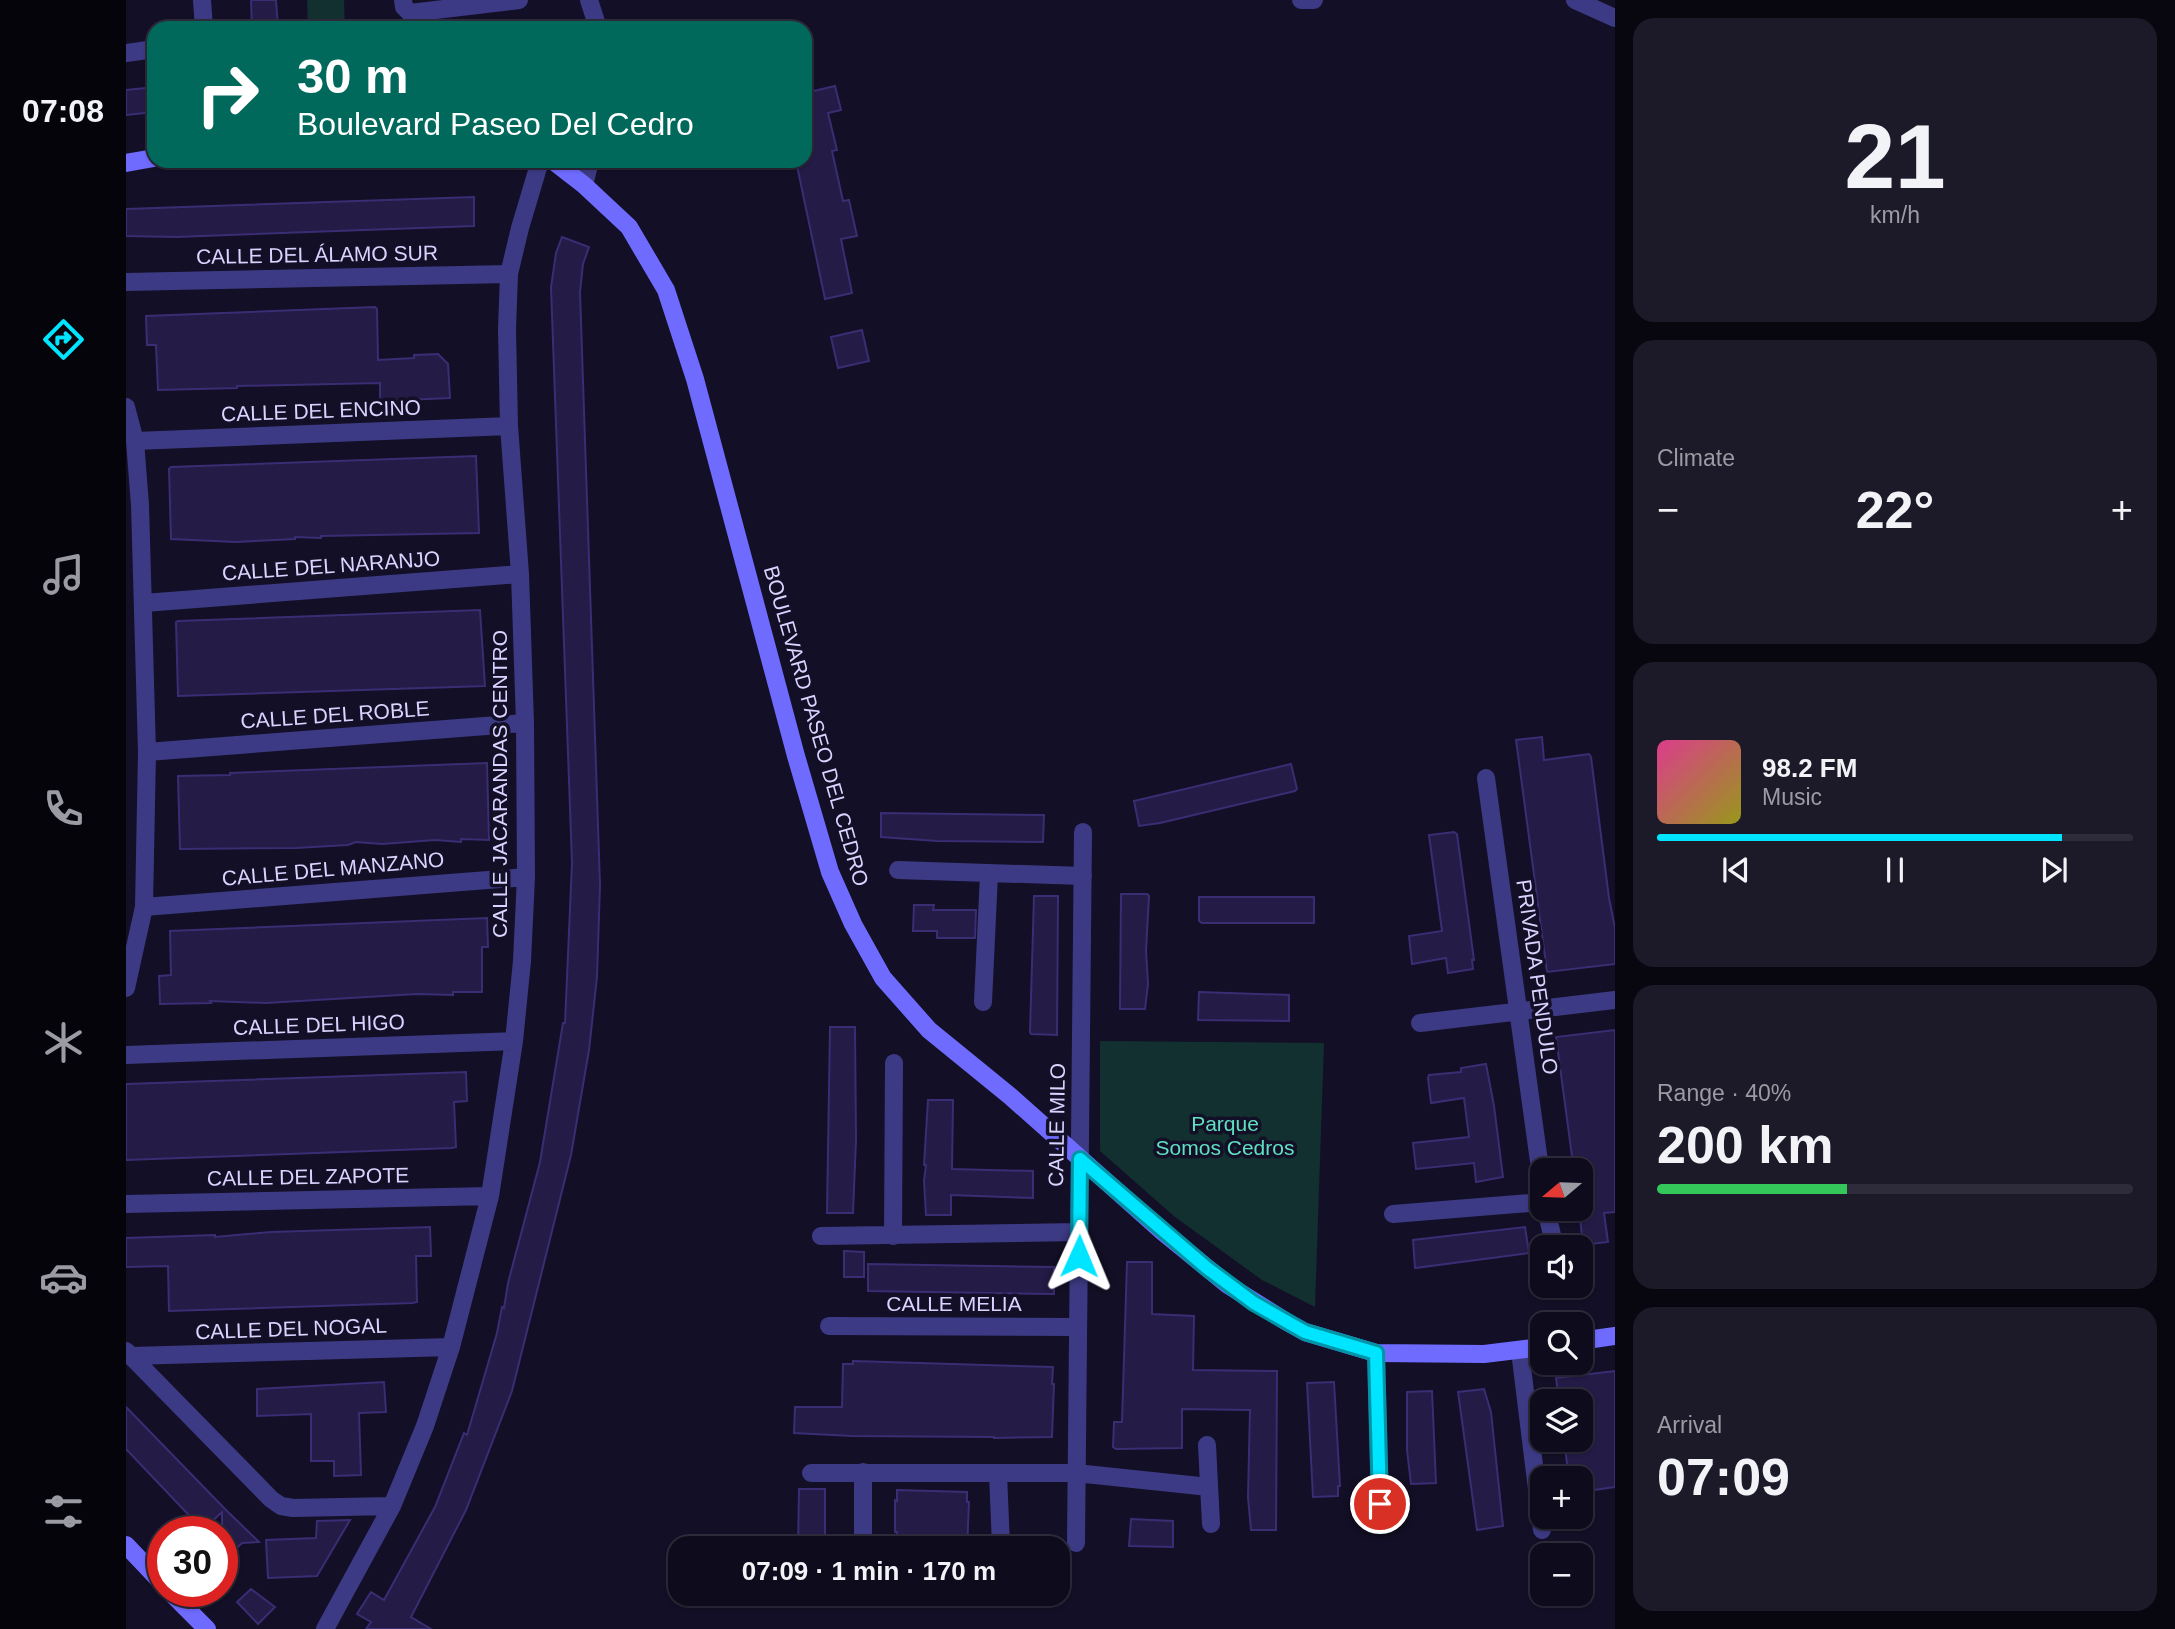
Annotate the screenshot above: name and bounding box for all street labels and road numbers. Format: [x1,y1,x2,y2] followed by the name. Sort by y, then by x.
[196,241,438,268] street label: CALLE DEL ÁLAMO SUR
[221,396,421,425] street label: CALLE DEL ENCINO
[221,546,441,585] street label: CALLE DEL NARANJO
[760,563,873,889] street label: BOULEVARD PASEO DEL CEDRO
[488,630,511,938] street label: CALLE JACARANDAS CENTRO
[240,696,430,733] street label: CALLE DEL ROBLE
[221,847,445,890] street label: CALLE DEL MANZANO
[1512,878,1563,1076] street label: PRIVADA PENDULO
[233,1010,405,1039] street label: CALLE DEL HIGO
[1044,1063,1069,1187] street label: CALLE MILO
[207,1163,409,1190] street label: CALLE DEL ZAPOTE
[886,1292,1022,1315] street label: CALLE MELIA
[195,1314,387,1343] street label: CALLE DEL NOGAL

